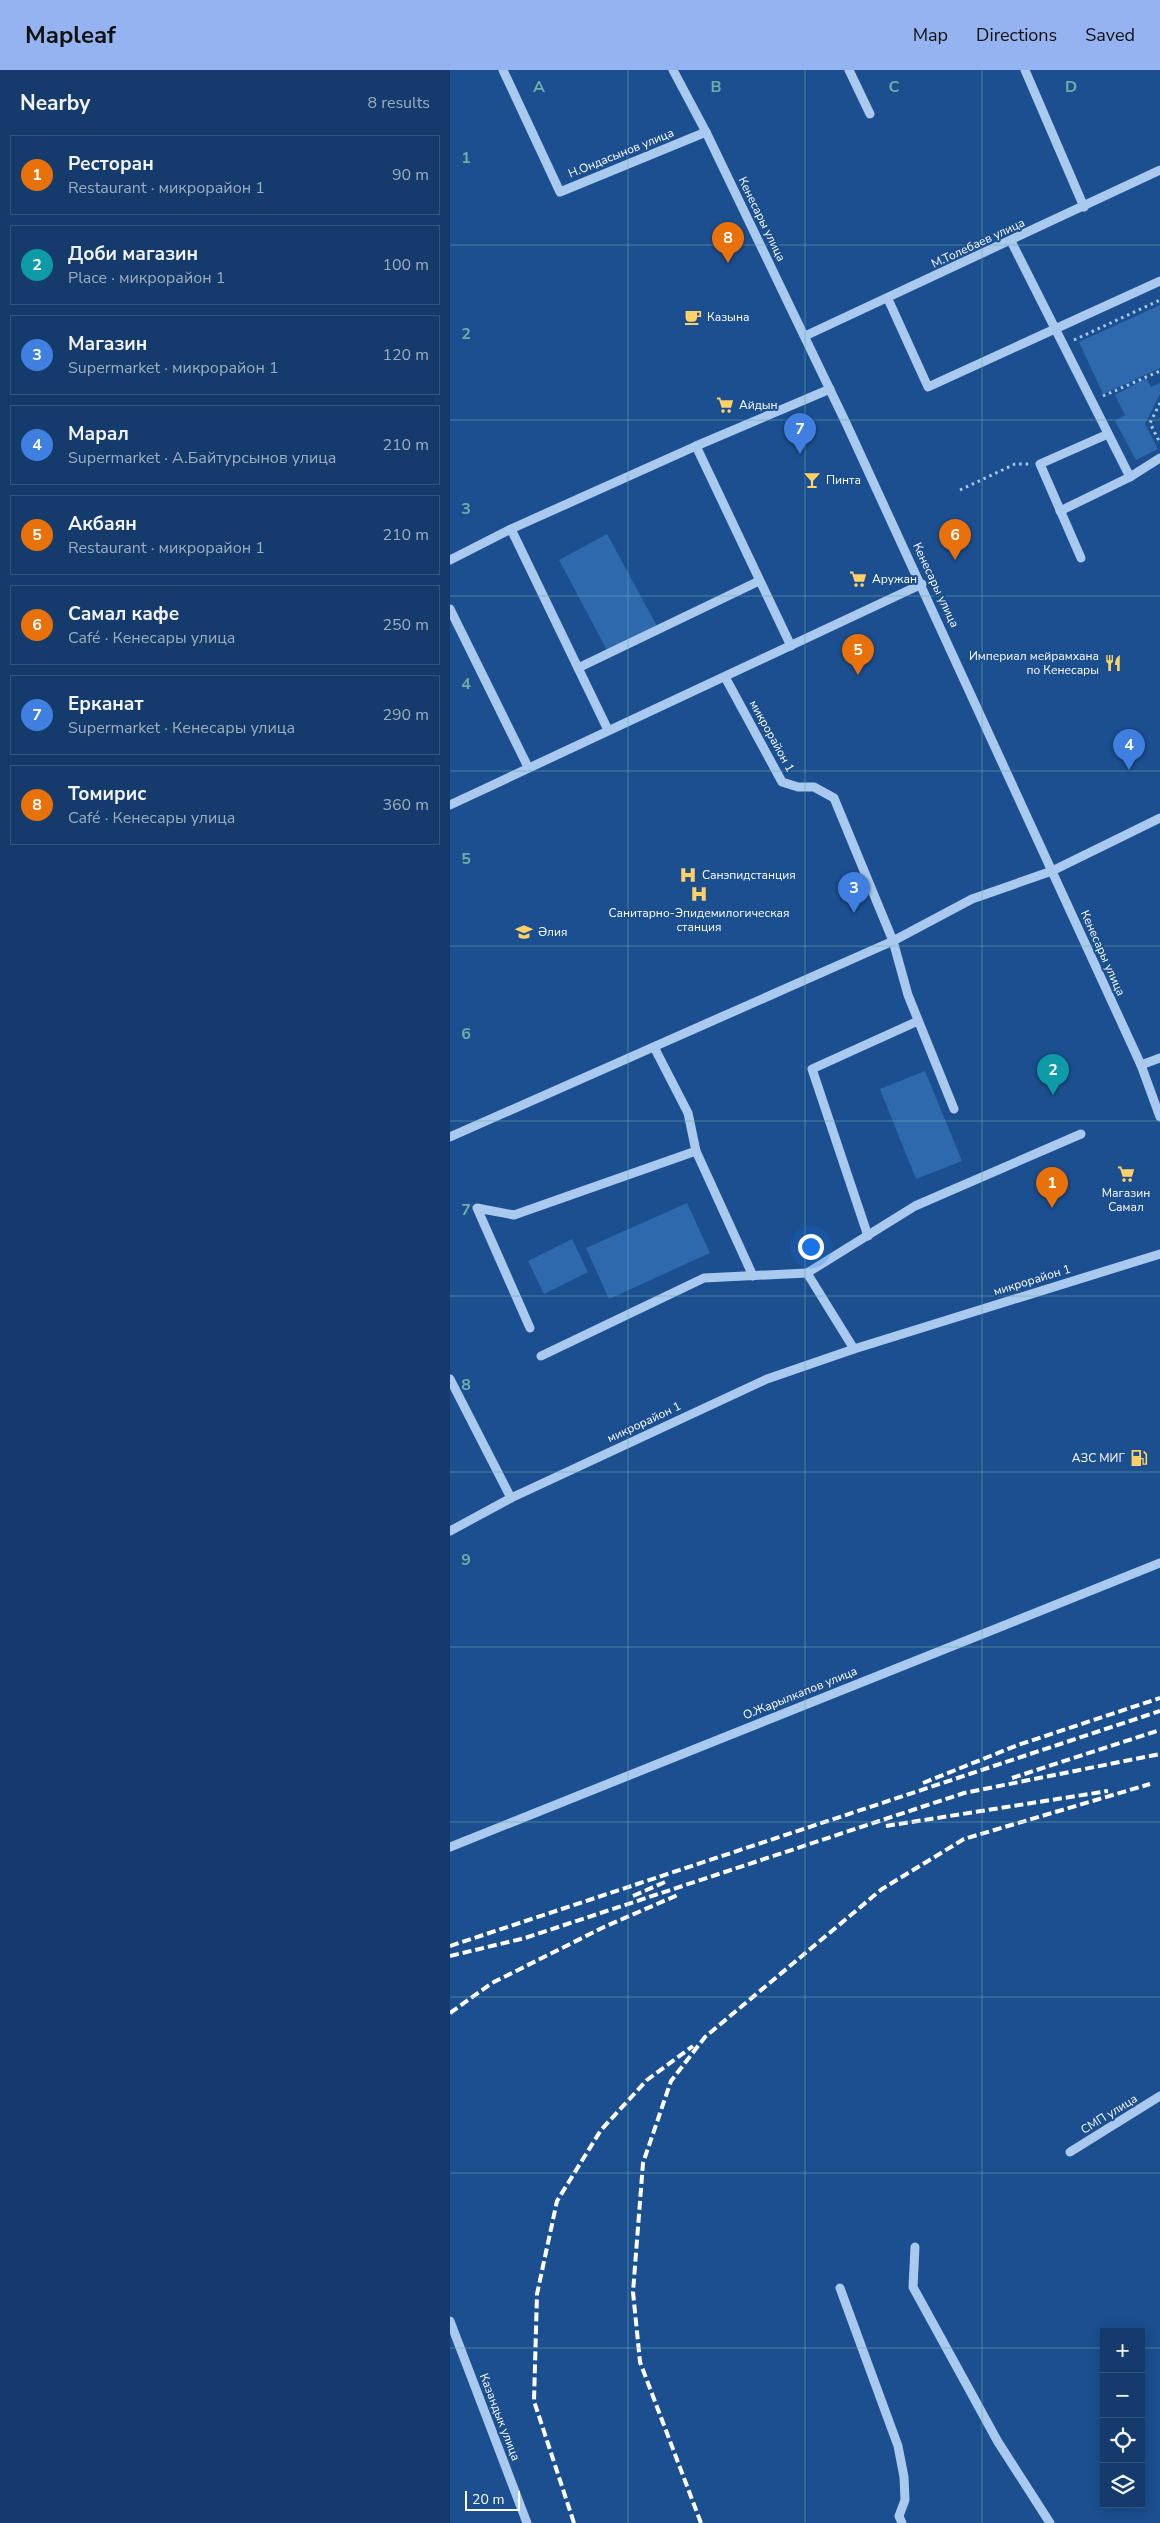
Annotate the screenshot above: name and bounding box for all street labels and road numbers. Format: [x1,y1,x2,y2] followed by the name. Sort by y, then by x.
[566,124,676,182] street label: Н.Ондасынов улица
[735,174,789,264] street label: Кенесары улица
[929,214,1027,272] street label: М.Толебаев улица
[909,540,963,630] street label: Кенесары улица
[746,697,798,775] street label: микрорайон 1
[1077,908,1129,998] street label: Кенесары улица
[991,1261,1073,1299] street label: микрорайон 1
[604,1398,684,1446] street label: микрорайон 1
[740,1663,860,1723] street label: О.Жарылкапов улица
[1078,2090,1140,2138] street label: СМП улица
[476,2371,524,2463] street label: Казандык улица

